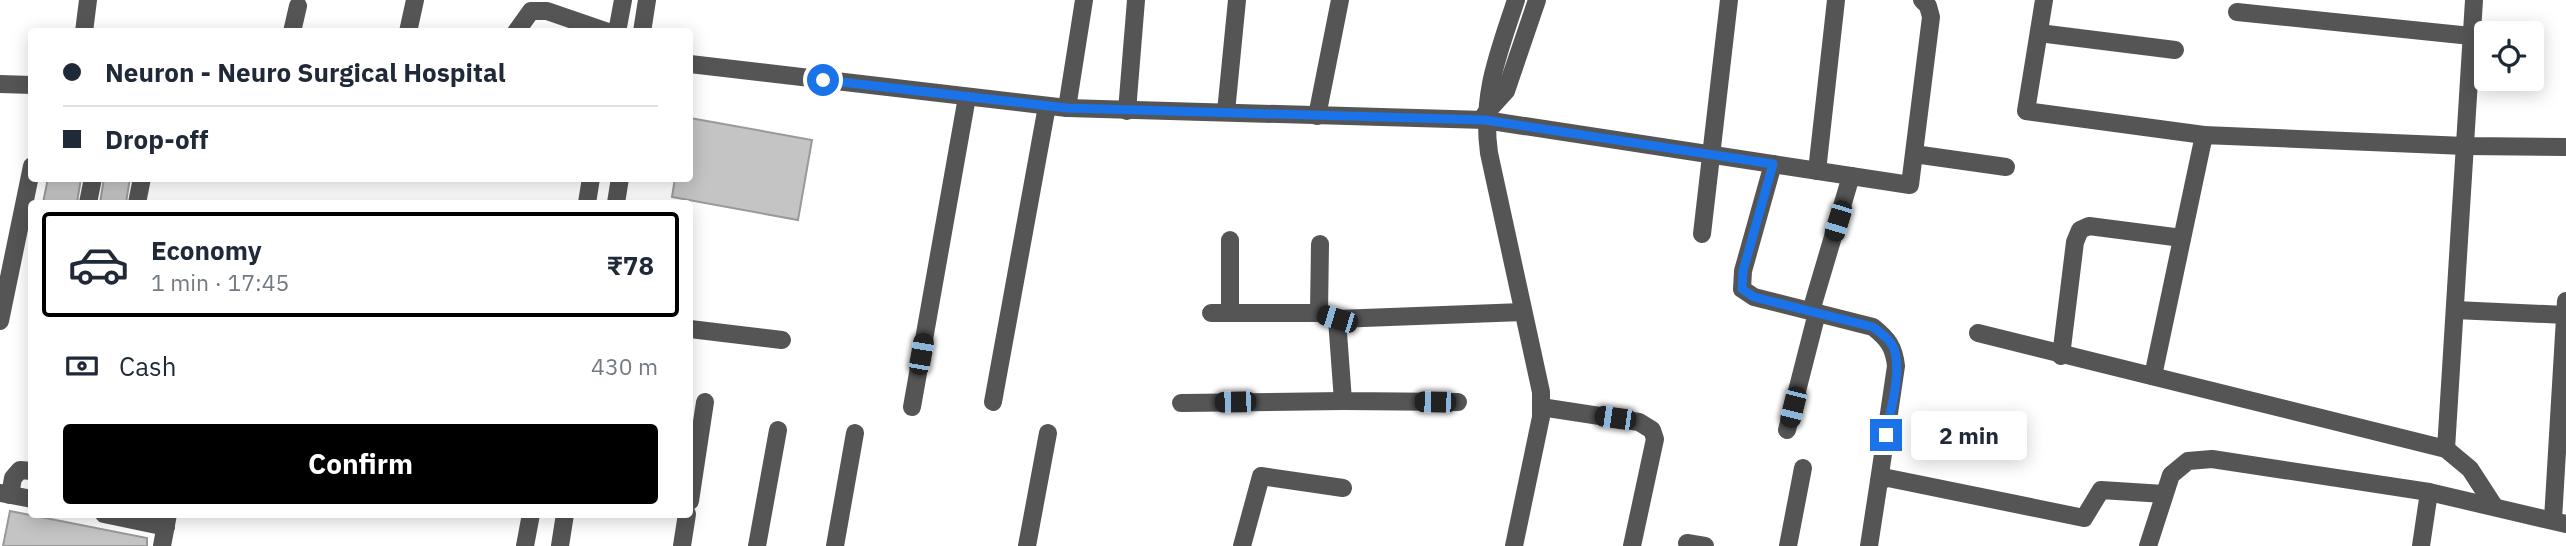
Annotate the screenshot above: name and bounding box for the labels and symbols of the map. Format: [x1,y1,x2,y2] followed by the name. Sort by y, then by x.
[807,64,839,96] route start
[1822,198,1855,244] car
[1314,303,1361,335] car
[908,331,935,377] car
[1778,384,1809,430] car
[1214,391,1257,413] car
[1414,391,1457,413] car
[1593,405,1638,431] car
[1910,410,2026,460] callout: 2 min
[1870,419,1902,451] route end

